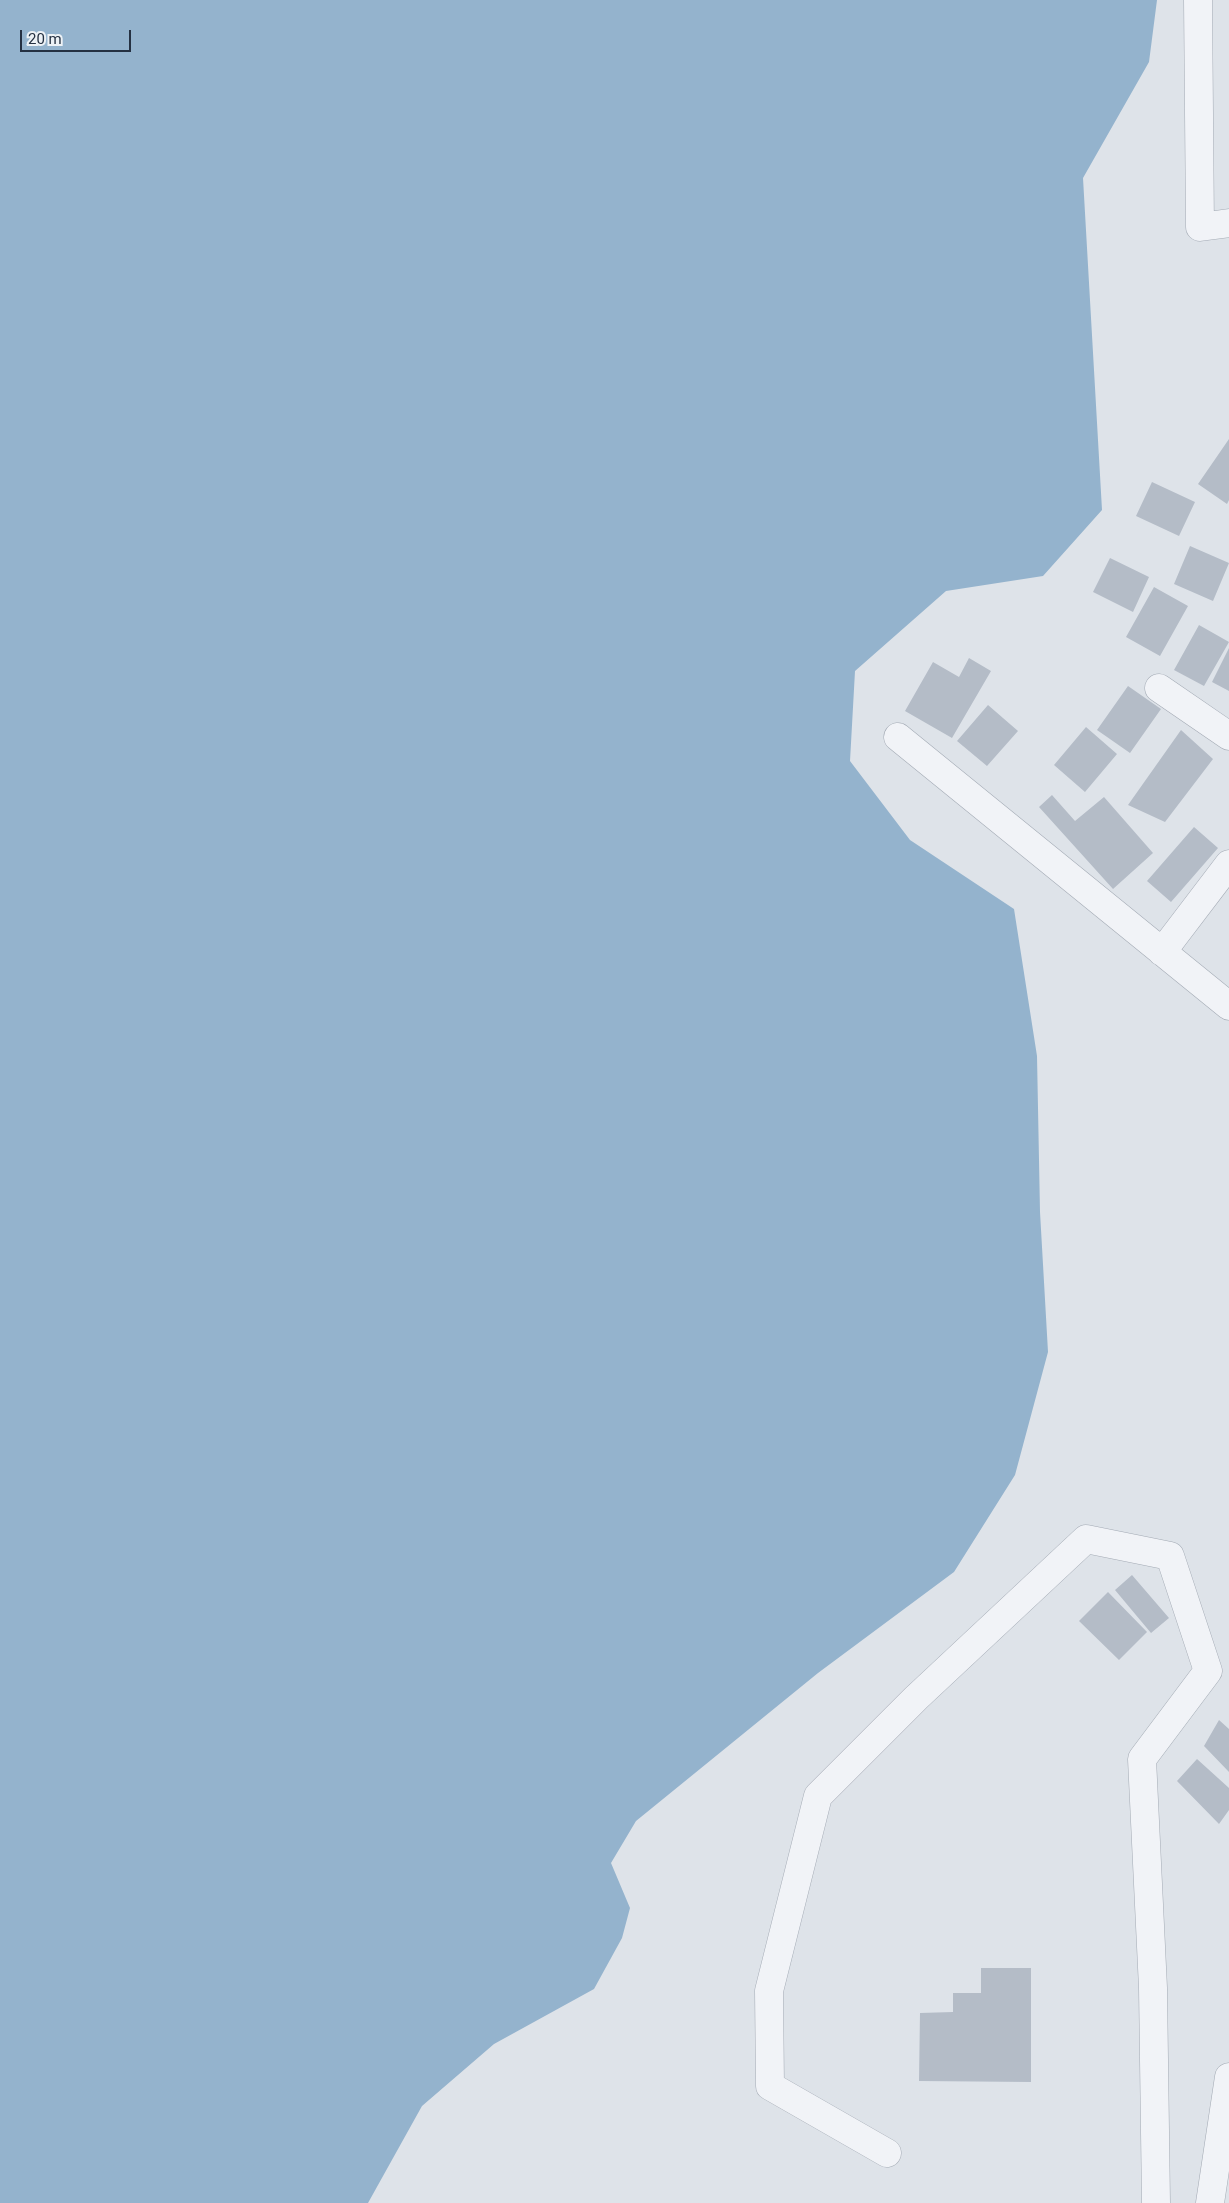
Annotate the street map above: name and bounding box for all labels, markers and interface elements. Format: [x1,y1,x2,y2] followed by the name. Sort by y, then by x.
[22,20,134,52] scale bar
[28,30,62,48] text: 20 m

